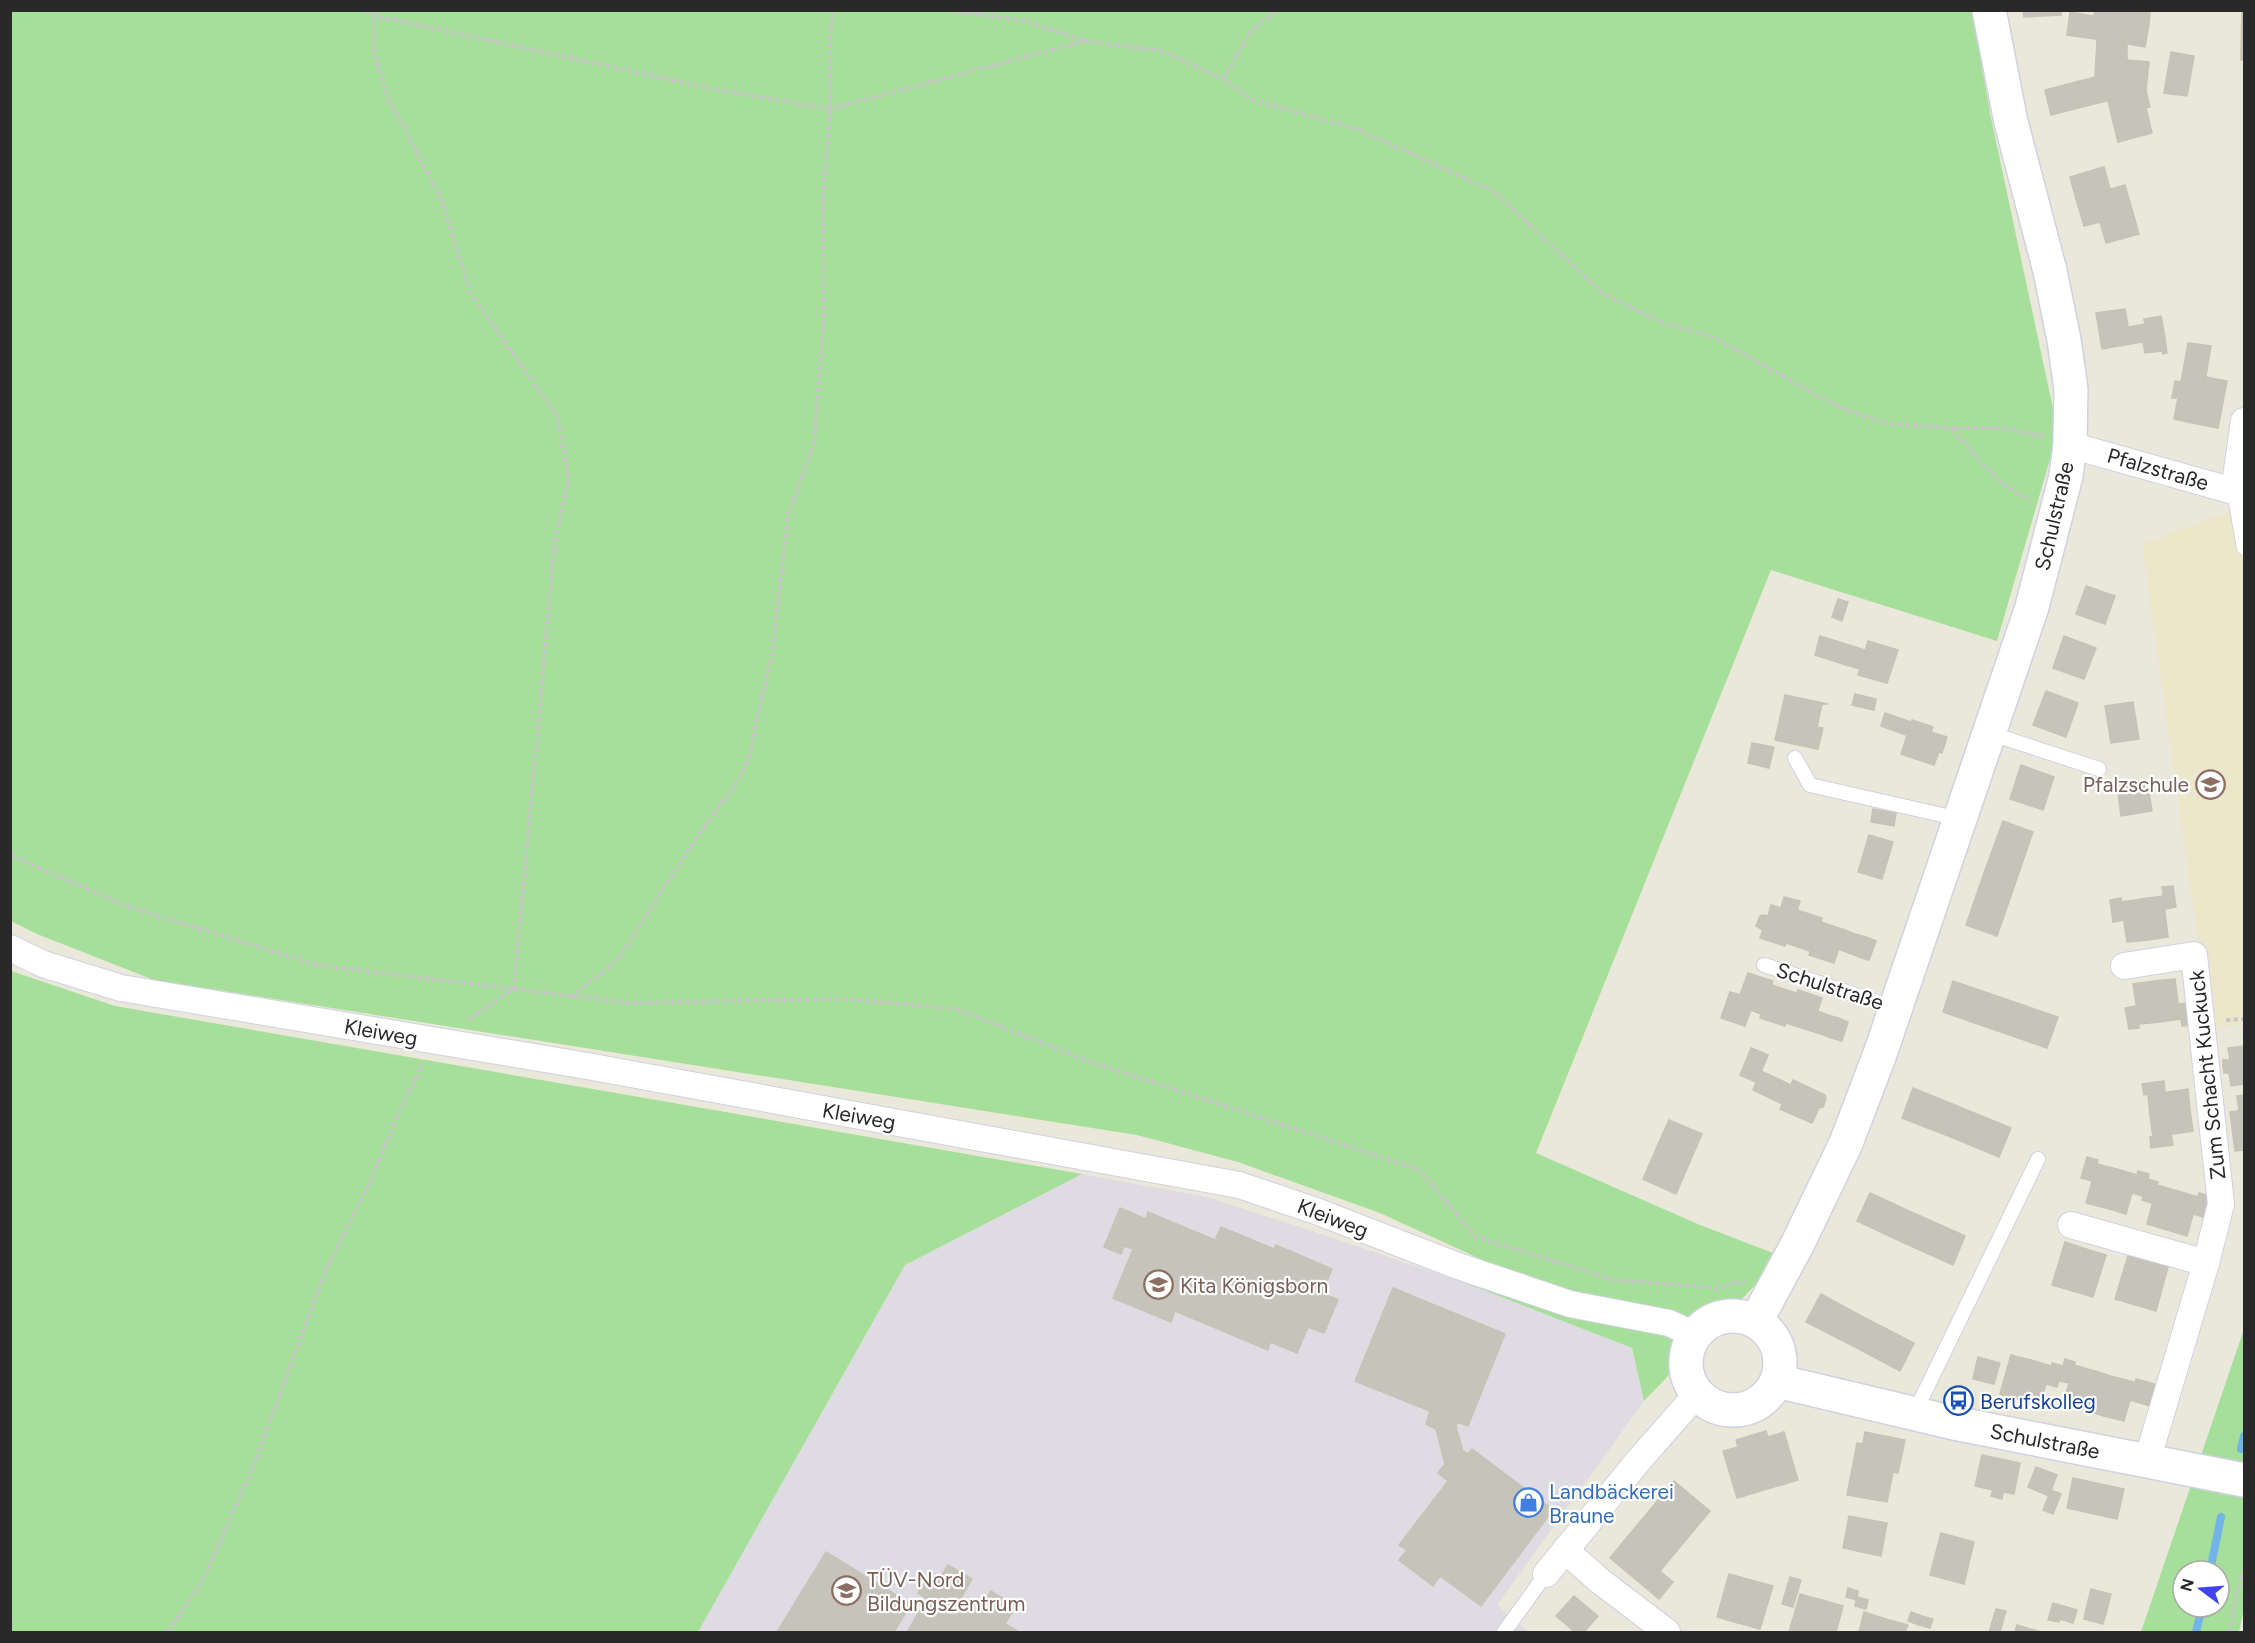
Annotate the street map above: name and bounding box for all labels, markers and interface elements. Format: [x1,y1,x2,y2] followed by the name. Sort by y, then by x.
[2104,443,2212,495] street label: Pfalzstraße
[2029,459,2079,573] street label: Schulstraße
[2194,768,2226,800] school or university icon: Pfalzschule
[2083,772,2189,797] place label: Pfalzschule
[1773,957,1887,1015] street label: Schulstraße
[2183,968,2230,1181] street label: Zum Schacht Kuckuck
[342,1013,420,1051] street label: Kleiweg
[820,1097,898,1135] street label: Kleiweg
[1294,1193,1372,1243] street label: Kleiweg
[1143,1269,1175,1301] school or university icon: Kita Königsborn
[1180,1273,1328,1298] place label: Kita Königsborn
[1943,1385,1975,1417] bus stop icon: Berufskolleg
[1980,1389,2096,1414] place label: Berufskolleg
[1988,1418,2102,1464] street label: Schulstraße
[1549,1479,1674,1528] place label: Landbäckerei Braune
[1512,1487,1544,1519] shop icon: Landbäckerei Braune
[2171,1559,2231,1619] north arrow
[867,1567,1025,1616] place label: TÜV-Nord Bildungszentrum
[830,1575,862,1607] school or university icon: TÜV-Nord Bildungszentrum
[2176,1576,2198,1594] text: N

